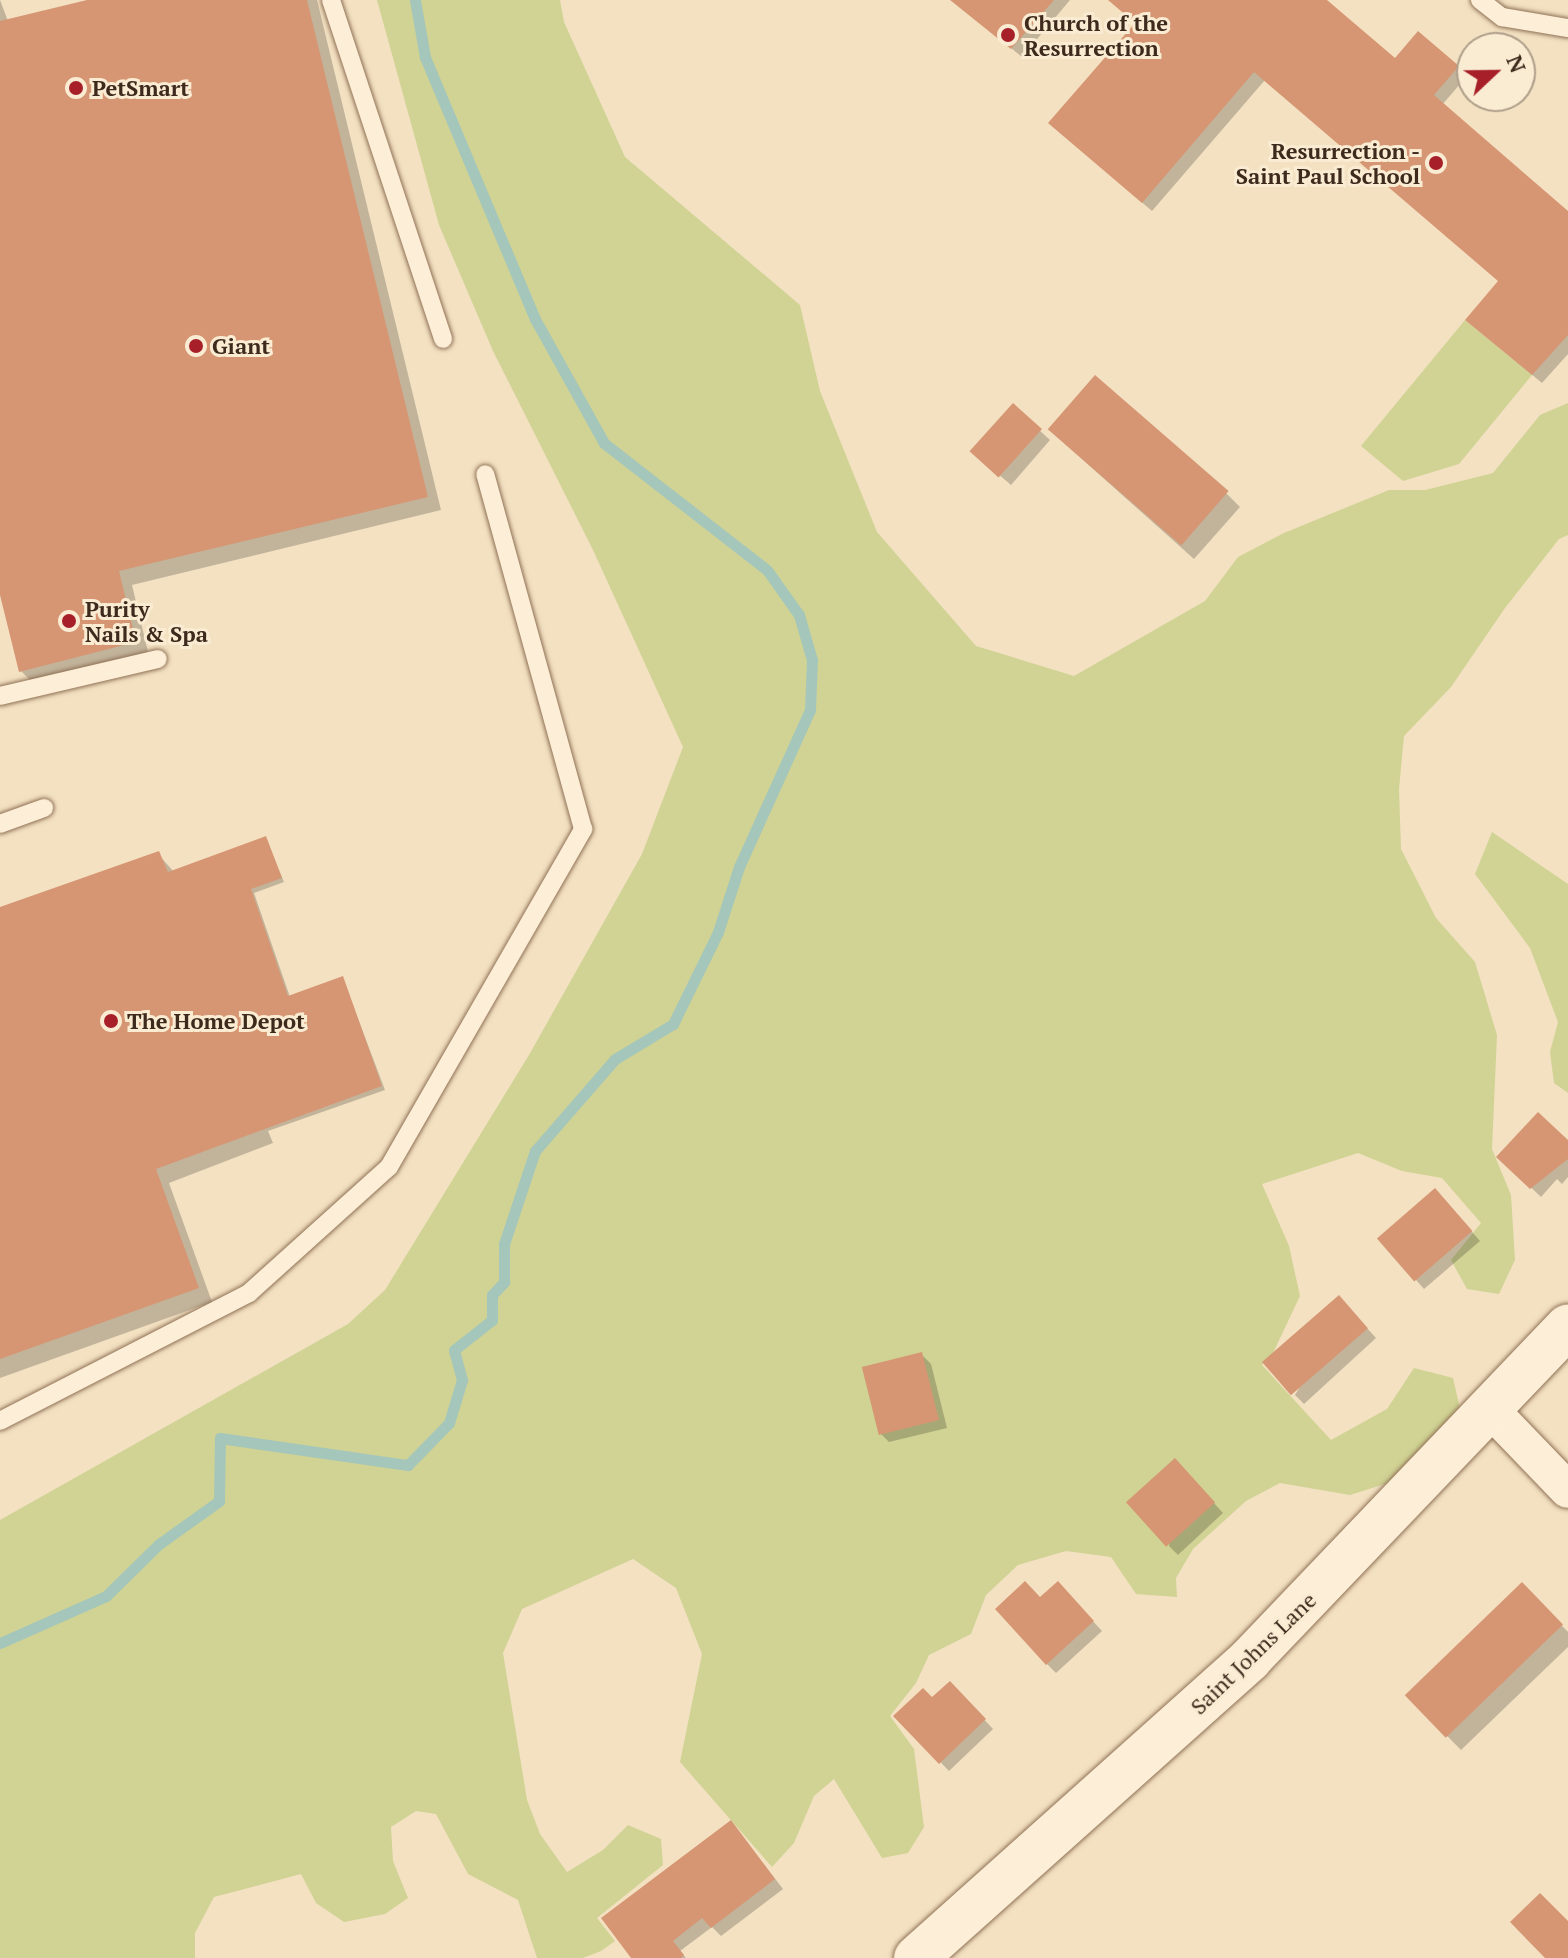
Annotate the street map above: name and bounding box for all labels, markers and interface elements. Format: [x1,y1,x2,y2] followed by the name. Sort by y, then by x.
[1024,9,1168,60] place label: Church of the Resurrection
[999,26,1017,44] marker: Church of the Resurrection
[1456,32,1536,112] north arrow
[1500,50,1533,77] text: N
[92,75,189,101] place label: PetSmart
[67,79,85,97] marker: PetSmart
[1236,137,1420,188] place label: Resurrection - Saint Paul School
[1427,154,1445,172] marker: Resurrection - Saint Paul School
[212,333,270,359] place label: Giant
[187,337,205,355] marker: Giant
[85,595,208,646] place label: Purity Nails & Spa
[60,612,78,630] marker: Purity Nails & Spa
[127,1008,305,1034] place label: The Home Depot
[102,1012,120,1030] marker: The Home Depot
[1185,1587,1321,1719] street label: Saint Johns Lane

